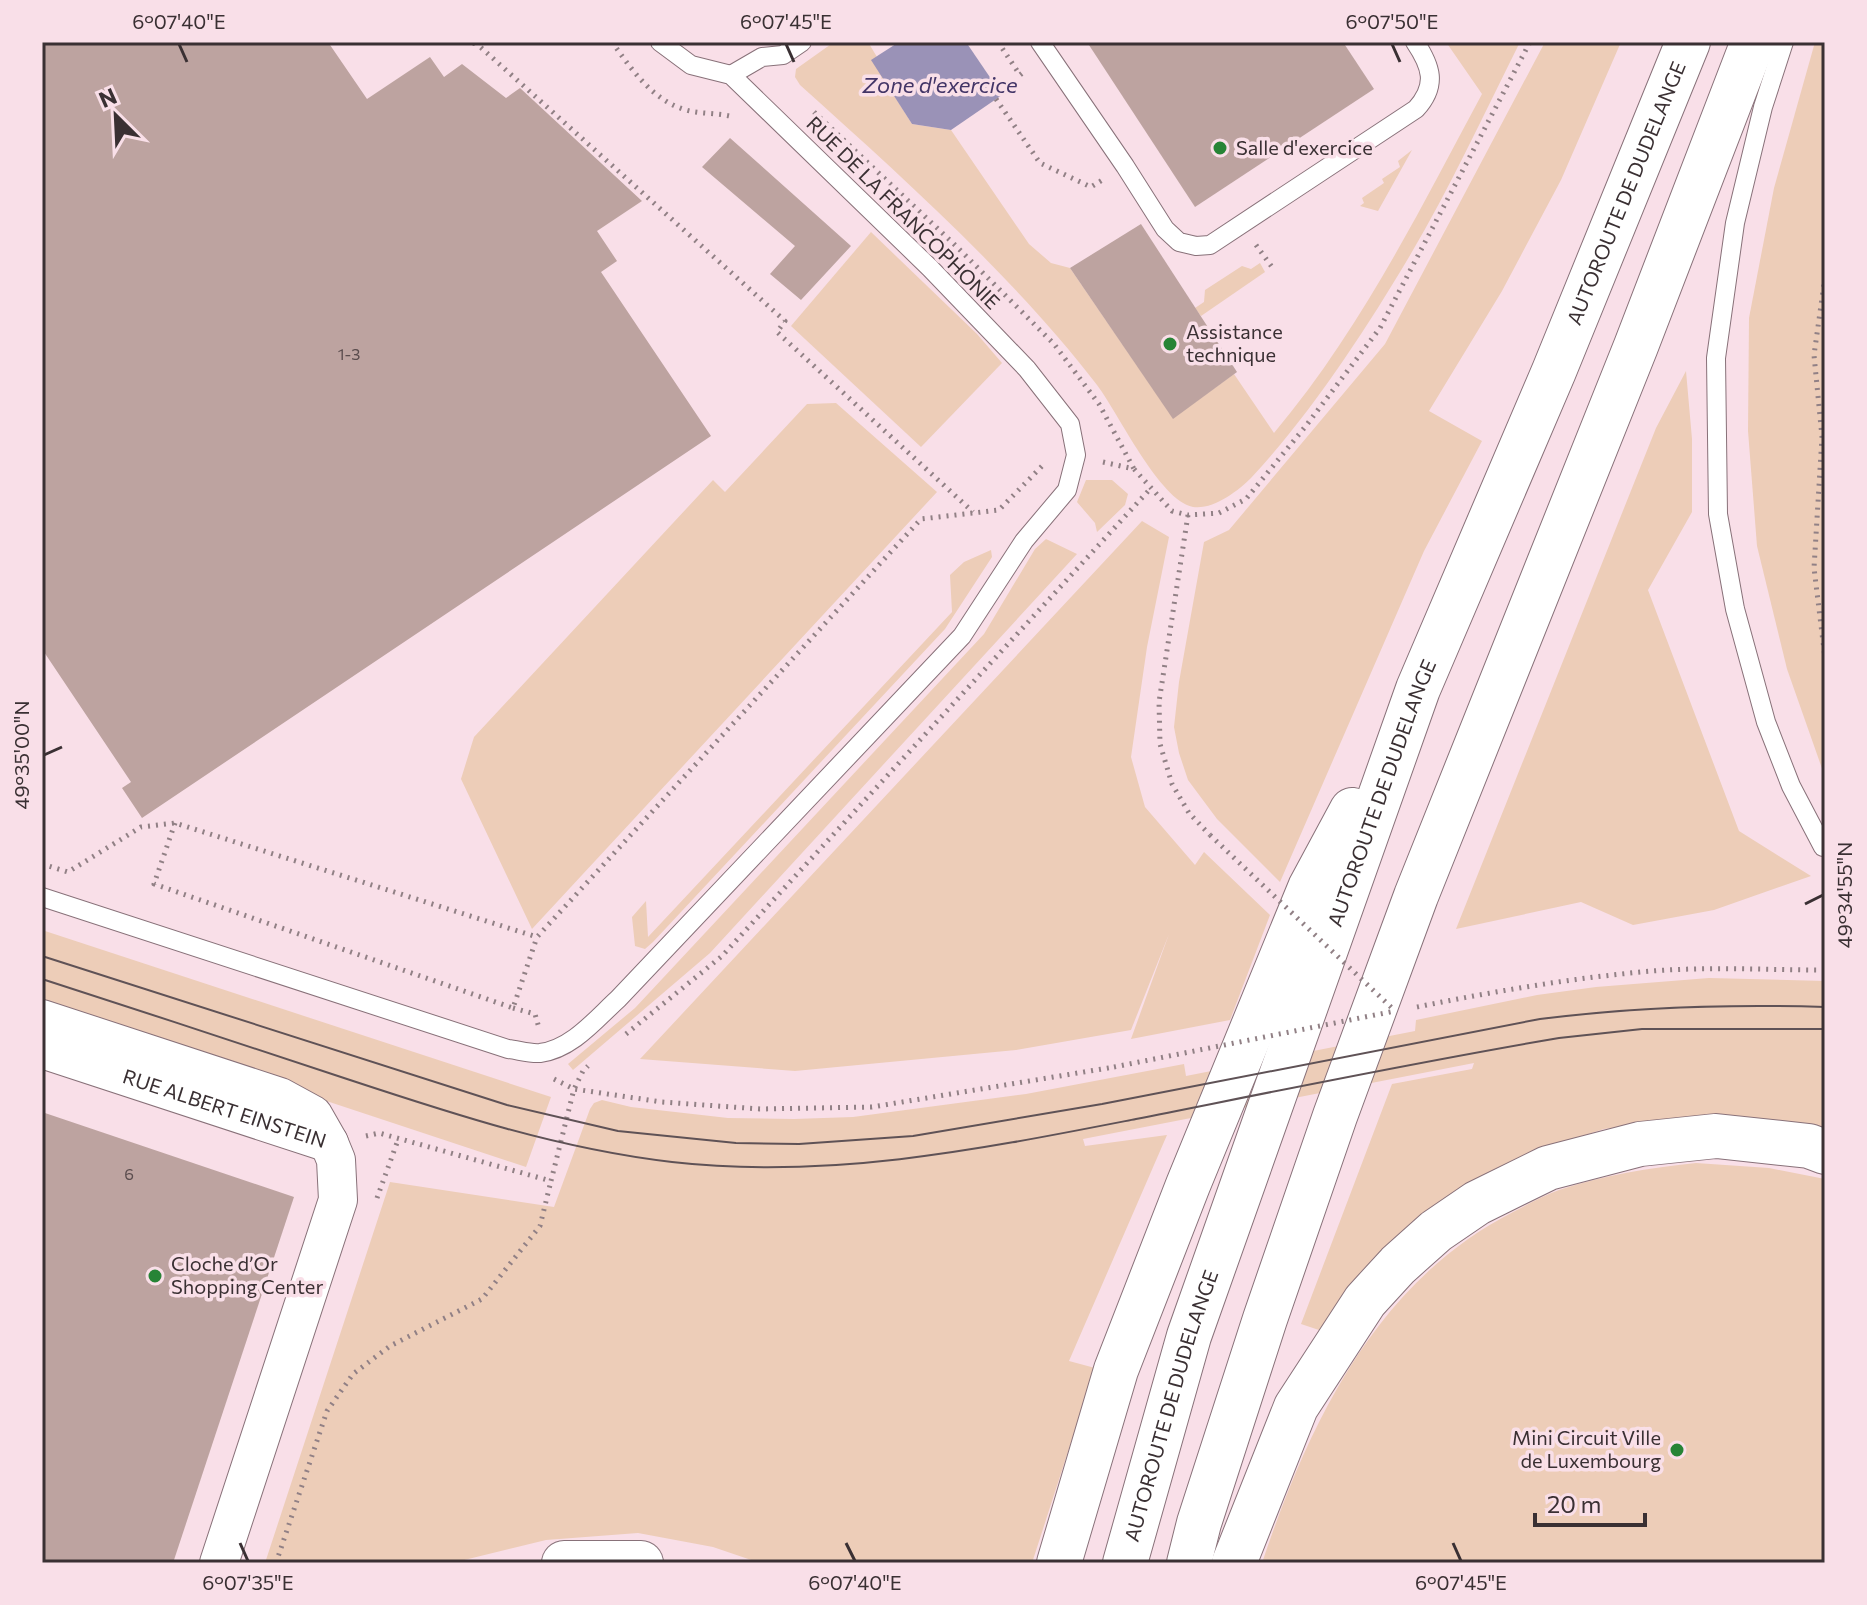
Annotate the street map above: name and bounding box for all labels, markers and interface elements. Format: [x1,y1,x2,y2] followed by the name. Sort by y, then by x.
[132,9,226,33] text: 6°07'40"E
[740,9,832,33] text: 6°07'45"E
[1346,9,1438,33] text: 6°07'50"E
[1561,58,1690,328] street label: AUTOROUTE DE DUDELANGE
[861,71,1018,98] water label: Zone d'exercice
[76,76,156,156] north arrow
[95,82,121,113] text: N
[802,111,1005,314] street label: RUE DE LA FRANCOPHONIE
[1236,135,1373,159] place label: Salle d'exercice
[1211,139,1229,157] marker: Salle d'exercice
[1186,319,1283,366] place label: Assistance technique
[1161,335,1179,353] marker: Assistance technique
[338,344,360,363] house number: 1-3
[1322,655,1440,930] street label: AUTOROUTE DE DUDELANGE
[9,700,33,810] text: 49°35'00"N
[1832,842,1856,948] text: 49°34'55"N
[120,1063,329,1152] street label: RUE ALBERT EINSTEIN
[124,1164,134,1183] house number: 6
[171,1251,323,1298] place label: Cloche d’Or Shopping Center
[1119,1266,1222,1544] street label: AUTOROUTE DE DUDELANGE
[146,1267,164,1285] marker: Cloche d’Or Shopping Center
[1512,1425,1661,1472] place label: Mini Circuit Ville de Luxembourg
[1668,1441,1686,1459] marker: Mini Circuit Ville de Luxembourg
[1535,1477,1645,1527] scale bar
[1547,1489,1601,1518] text: 20 m
[202,1570,294,1594] text: 6°07'35"E
[808,1570,902,1594] text: 6°07'40"E
[1415,1570,1507,1594] text: 6°07'45"E

